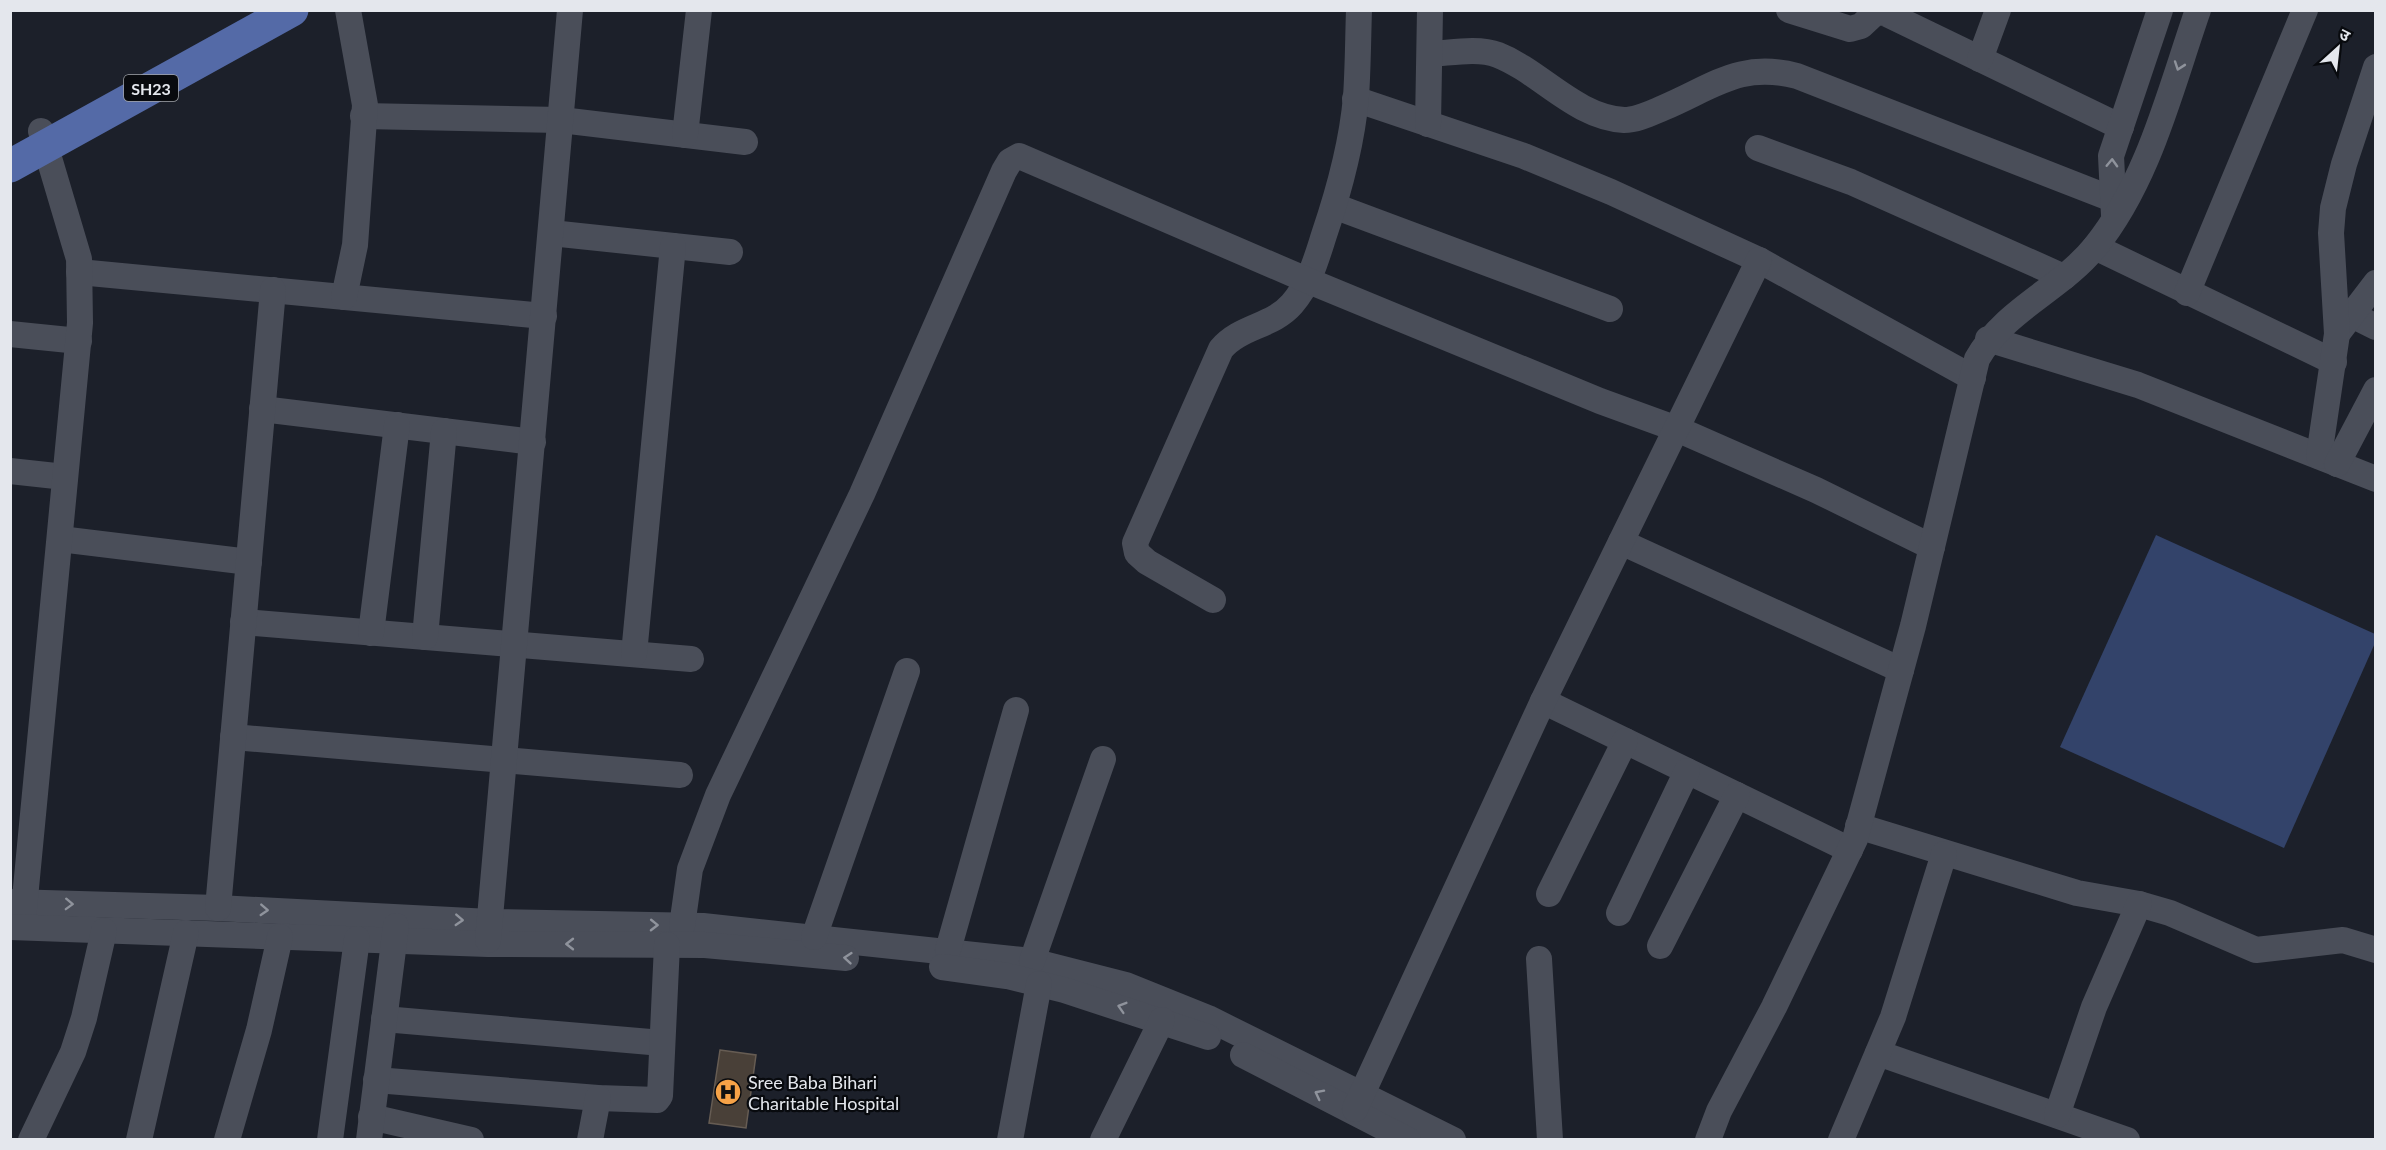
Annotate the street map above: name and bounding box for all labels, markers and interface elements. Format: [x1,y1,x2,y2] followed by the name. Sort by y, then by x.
[2308,18,2368,78] north arrow
[2337,24,2354,45] text: उ
[2173,60,2186,71] one-way arrow
[124,75,178,101] road number: SH23
[2106,158,2118,167] one-way arrow
[64,898,73,910] one-way arrow
[259,904,268,917] one-way arrow
[454,914,463,927] one-way arrow
[649,919,658,932] one-way arrow
[565,938,574,950] one-way arrow
[843,952,853,965] one-way arrow
[1117,1002,1128,1014] one-way arrow
[748,1071,899,1114] place label: Sree Baba Bihari Charitable Hospital
[713,1077,743,1107] hospital icon: Sree Baba Bihari Charitable Hospital
[1315,1090,1325,1101] one-way arrow

